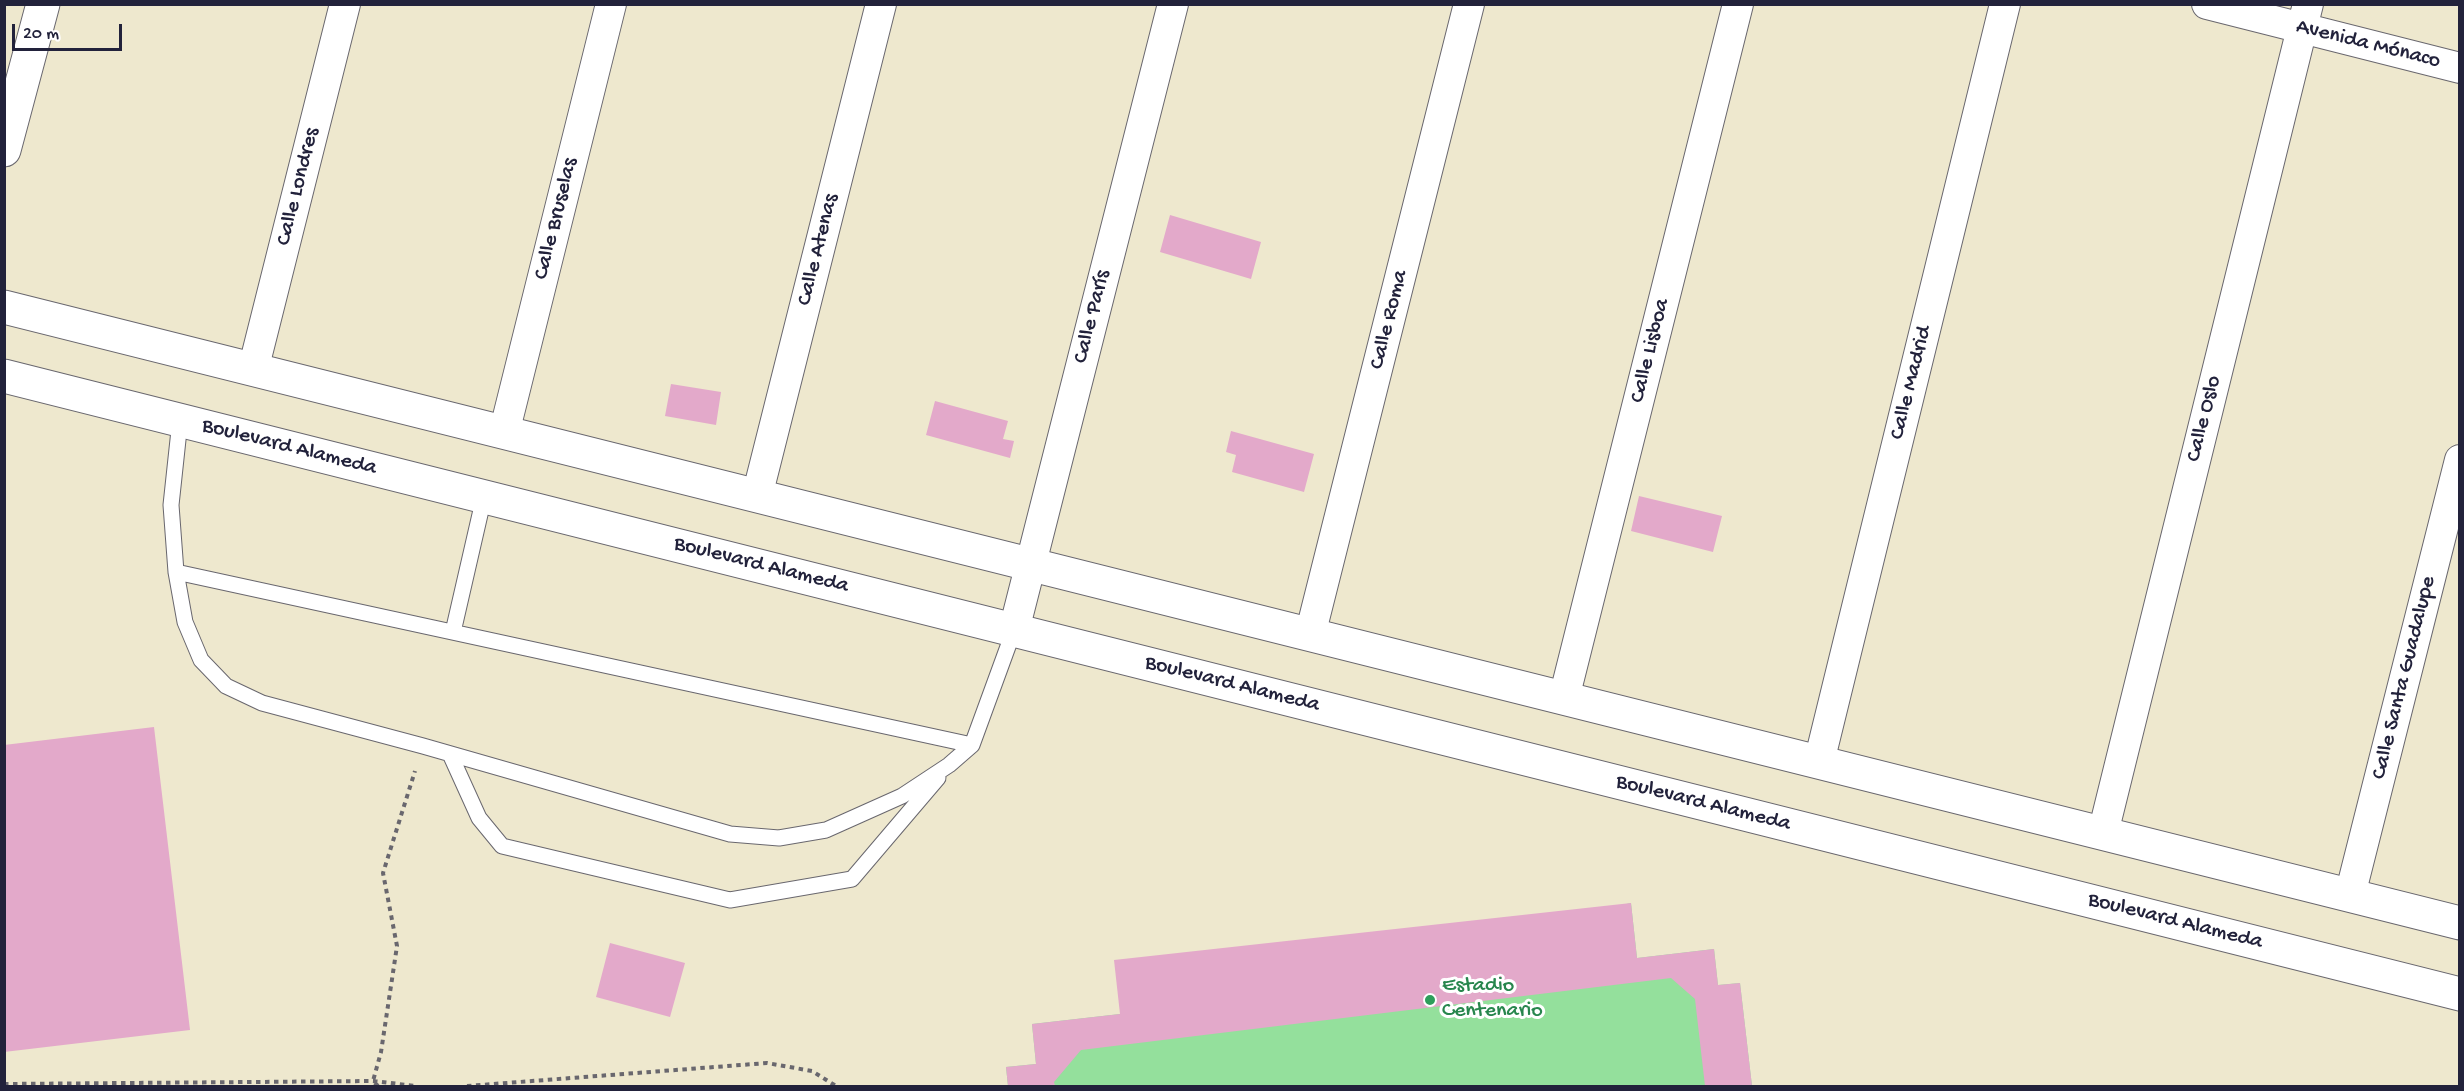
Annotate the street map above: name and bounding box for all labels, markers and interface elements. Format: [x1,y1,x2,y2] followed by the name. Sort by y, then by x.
[15,12,124,50] scale bar
[2293,14,2443,76] street label: Avenida Mónaco
[23,24,59,45] text: 20 m
[272,125,326,249] street label: Calle Londres
[529,155,585,283] street label: Calle Bruselas
[792,191,846,309] street label: Calle Atenas
[1069,268,1117,366] street label: Calle París
[1365,268,1415,372] street label: Calle Roma
[1625,296,1677,406] street label: Calle Lisboa
[1885,323,1939,443] street label: Calle Madrid
[2182,373,2228,465] street label: Calle Oslo
[199,414,379,482] street label: Boulevard Alameda
[671,532,851,600] street label: Boulevard Alameda
[2367,574,2443,782] street label: Calle Santa Guadalupe
[1142,651,1322,719] street label: Boulevard Alameda
[1613,770,1793,838] street label: Boulevard Alameda
[2085,888,2265,956] street label: Boulevard Alameda
[1442,974,1543,1026] place label: Estadio Centenario
[1423,993,1437,1007] marker: Estadio Centenario

